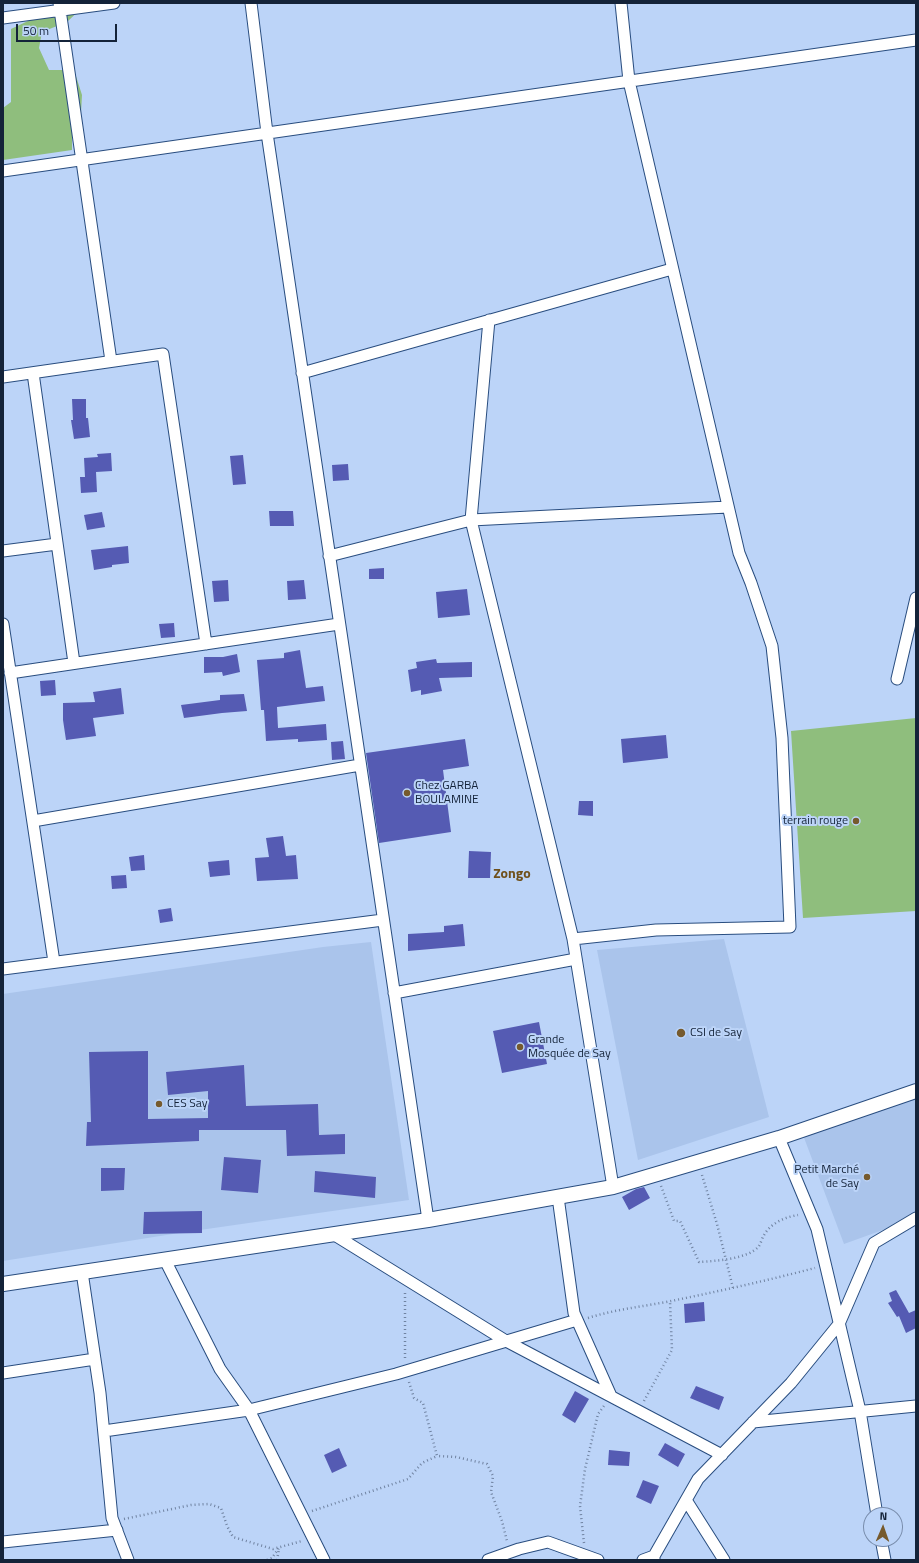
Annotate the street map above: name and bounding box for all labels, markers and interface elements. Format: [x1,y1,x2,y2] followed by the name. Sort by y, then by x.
[18,16,119,42] scale bar
[23,21,49,40] text: 50 m
[415,779,479,807] place label: Chez GARBA BOULAMINE
[402,788,412,798] marker: Chez GARBA BOULAMINE
[783,814,848,828] place label: terrain rouge
[851,816,861,826] marker: terrain rouge
[493,867,531,883] district label: Zongo
[690,1026,742,1040] place label: CSI de Say
[675,1027,687,1039] marker: CSI de Say
[528,1033,611,1061] place label: Grande Mosquée de Say
[515,1042,525,1052] marker: Grande Mosquée de Say
[167,1097,208,1111] place label: CES Say
[154,1099,164,1109] marker: CES Say
[794,1163,859,1191] place label: Petit Marché de Say
[862,1172,872,1182] marker: Petit Marché de Say
[863,1507,903,1547] north arrow
[879,1508,887,1524] text: N

